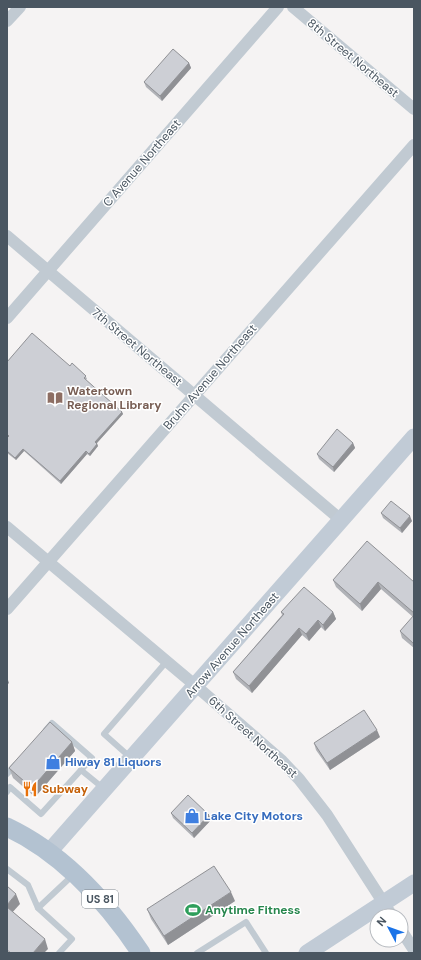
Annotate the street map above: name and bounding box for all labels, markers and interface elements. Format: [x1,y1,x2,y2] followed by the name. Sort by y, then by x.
[304,15,402,101] street label: 8th Street Northeast
[100,116,185,210] street label: C Avenue Northeast
[88,304,186,390] street label: 7th Street Northeast
[160,321,260,433] street label: Bruhn Avenue Northeast
[67,383,162,413] place label: Watertown Regional Library
[46,389,64,407] library icon: Watertown Regional Library
[182,589,283,701] street label: Arrow Avenue Northeast
[205,693,301,782] street label: 6th Street Northeast
[44,753,62,771] shop icon: Hiway 81 Liquors
[65,754,162,770] place label: Hiway 81 Liquors
[21,780,39,798] restaurant icon: Subway
[42,781,89,797] place label: Subway
[183,807,201,825] shop icon: Lake City Motors
[204,808,303,824] place label: Lake City Motors
[82,890,118,908] road number: US 81
[184,901,202,919] sports icon: Anytime Fitness
[205,902,300,918] place label: Anytime Fitness
[369,908,409,948] north arrow
[374,914,389,929] text: N

